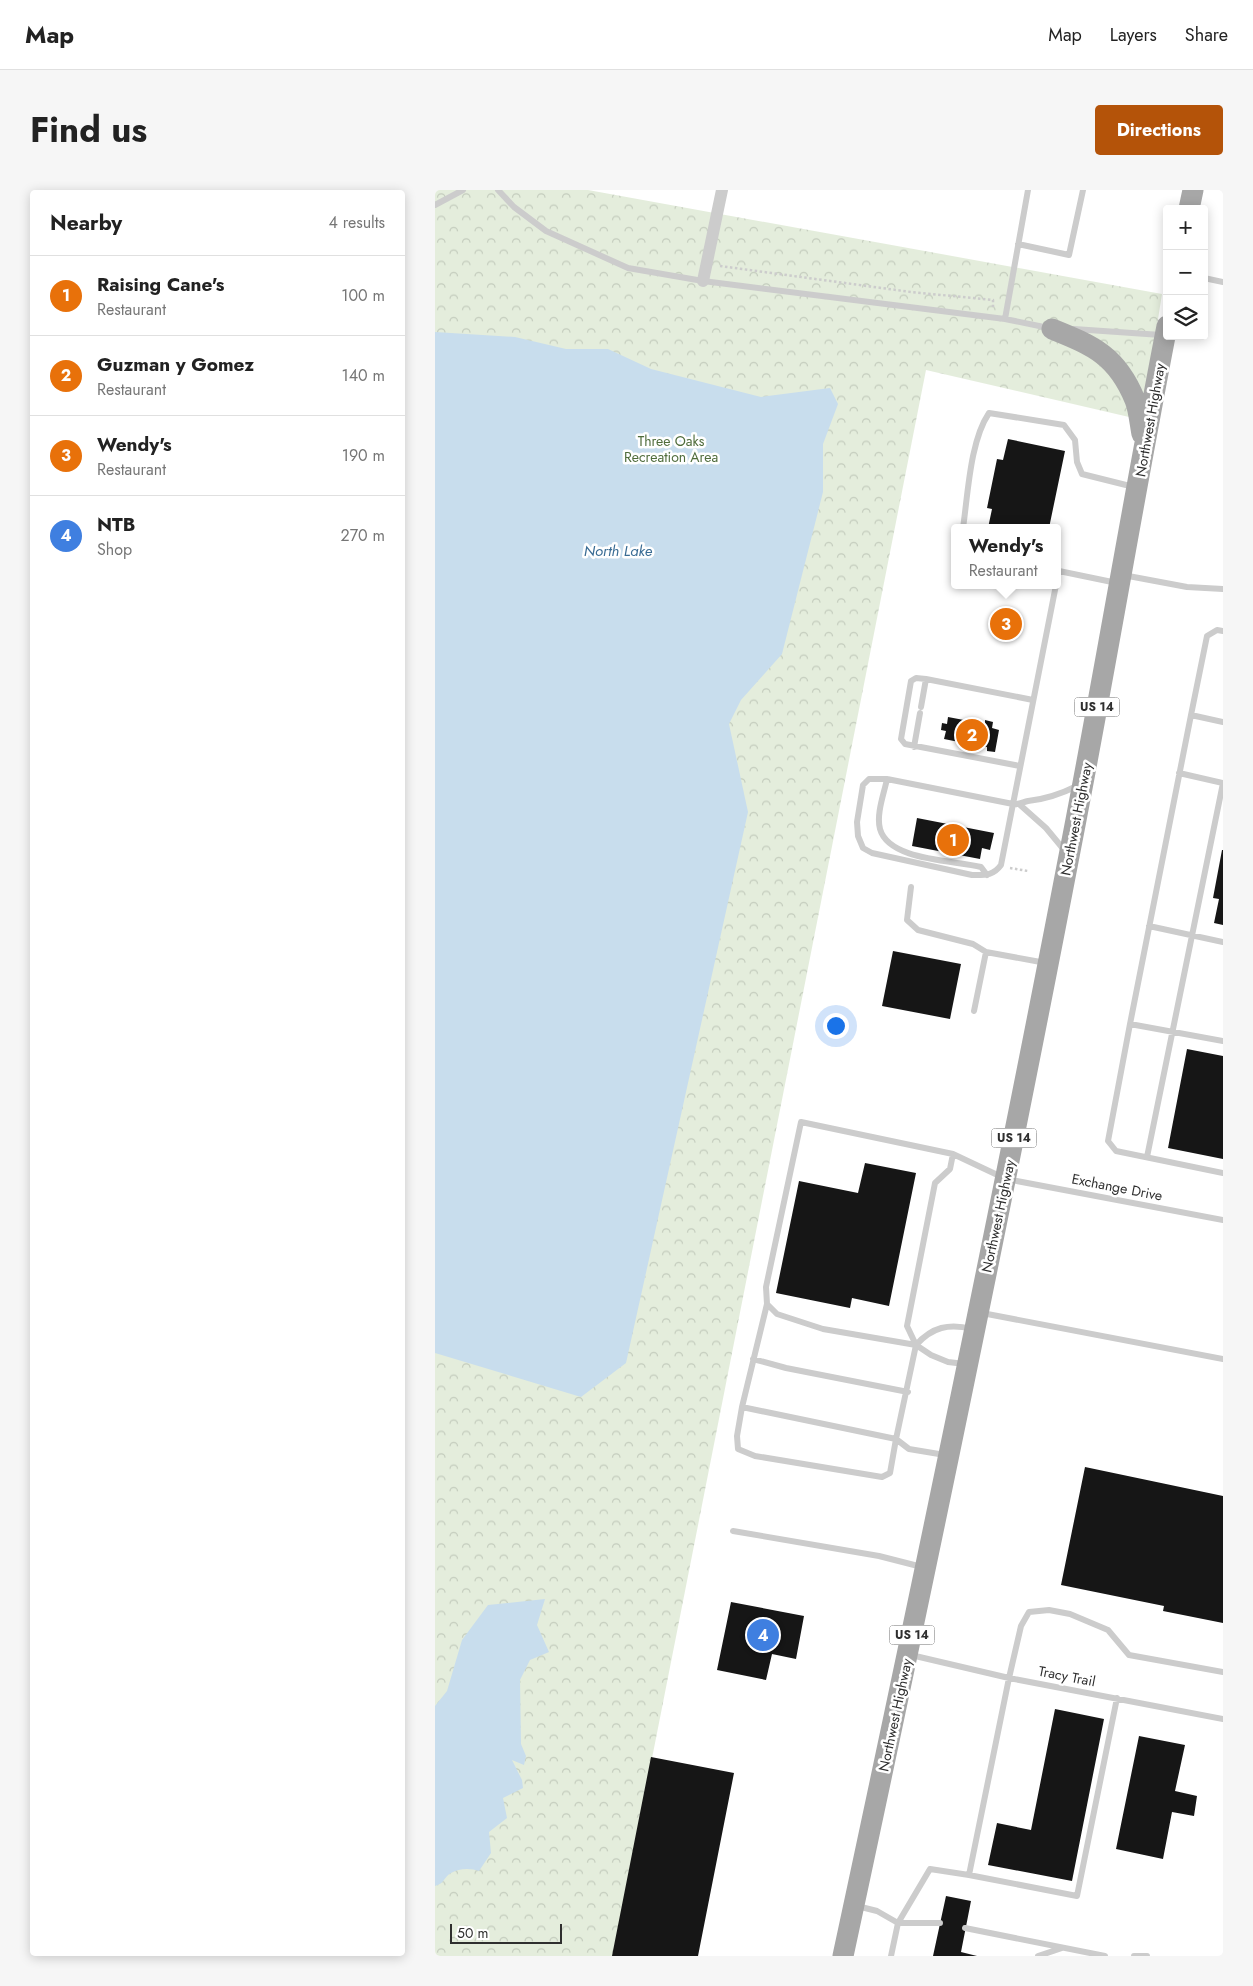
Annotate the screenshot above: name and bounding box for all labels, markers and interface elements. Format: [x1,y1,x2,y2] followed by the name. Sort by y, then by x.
[25,17,74,52] text: Map
[1048,22,1082,48] text: Map
[1110,22,1157,48] text: Layers
[1185,22,1228,48] text: Share
[30,105,147,155] text: Find us
[1095,105,1223,155] button: Directions
[1163,205,1208,340] map controls
[1163,205,1208,250] button: +
[50,208,122,238] text: Nearby
[329,211,385,234] text: 4 results
[1163,250,1208,295] button: −
[97,271,224,298] text: Raising Cane's
[62,284,70,307] text: 1
[341,284,385,307] text: 100 m
[1163,295,1208,340] button: layers
[97,298,166,321] text: Restaurant
[97,351,254,378] text: Guzman y Gomez
[1130,361,1170,478] street label: Northwest Highway
[61,364,71,387] text: 2
[342,364,385,387] text: 140 m
[97,378,166,401] text: Restaurant
[97,431,172,458] text: Wendy's
[624,431,718,467] park label: Three Oaks Recreation Area
[61,444,71,467] text: 3
[342,444,385,467] text: 190 m
[97,458,166,481] text: Restaurant
[97,511,135,538] text: NTB
[60,524,72,547] text: 4
[341,524,385,547] text: 270 m
[951,524,1061,589] popup
[969,532,1043,559] text: Wendy's
[97,538,132,561] text: Shop
[584,540,653,562] water label: North Lake
[969,559,1038,582] text: Restaurant
[990,605,1022,643] pin: 3
[1075,698,1119,716] road number: US 14
[956,716,988,754] pin: 2
[1055,760,1097,877] street label: Northwest Highway
[937,821,969,859] pin: 1
[823,1013,849,1039] your location
[991,1128,1037,1148] road number: US 14
[976,1157,1020,1274] street label: Northwest Highway
[1070,1168,1164,1206] street label: Exchange Drive
[747,1616,779,1654] pin: 4
[889,1626,935,1644] road number: US 14
[873,1656,917,1773] street label: Northwest Highway
[1037,1661,1097,1691] street label: Tracy Trail
[450,1921,563,1944] scale bar
[457,1923,488,1943] text: 50 m

